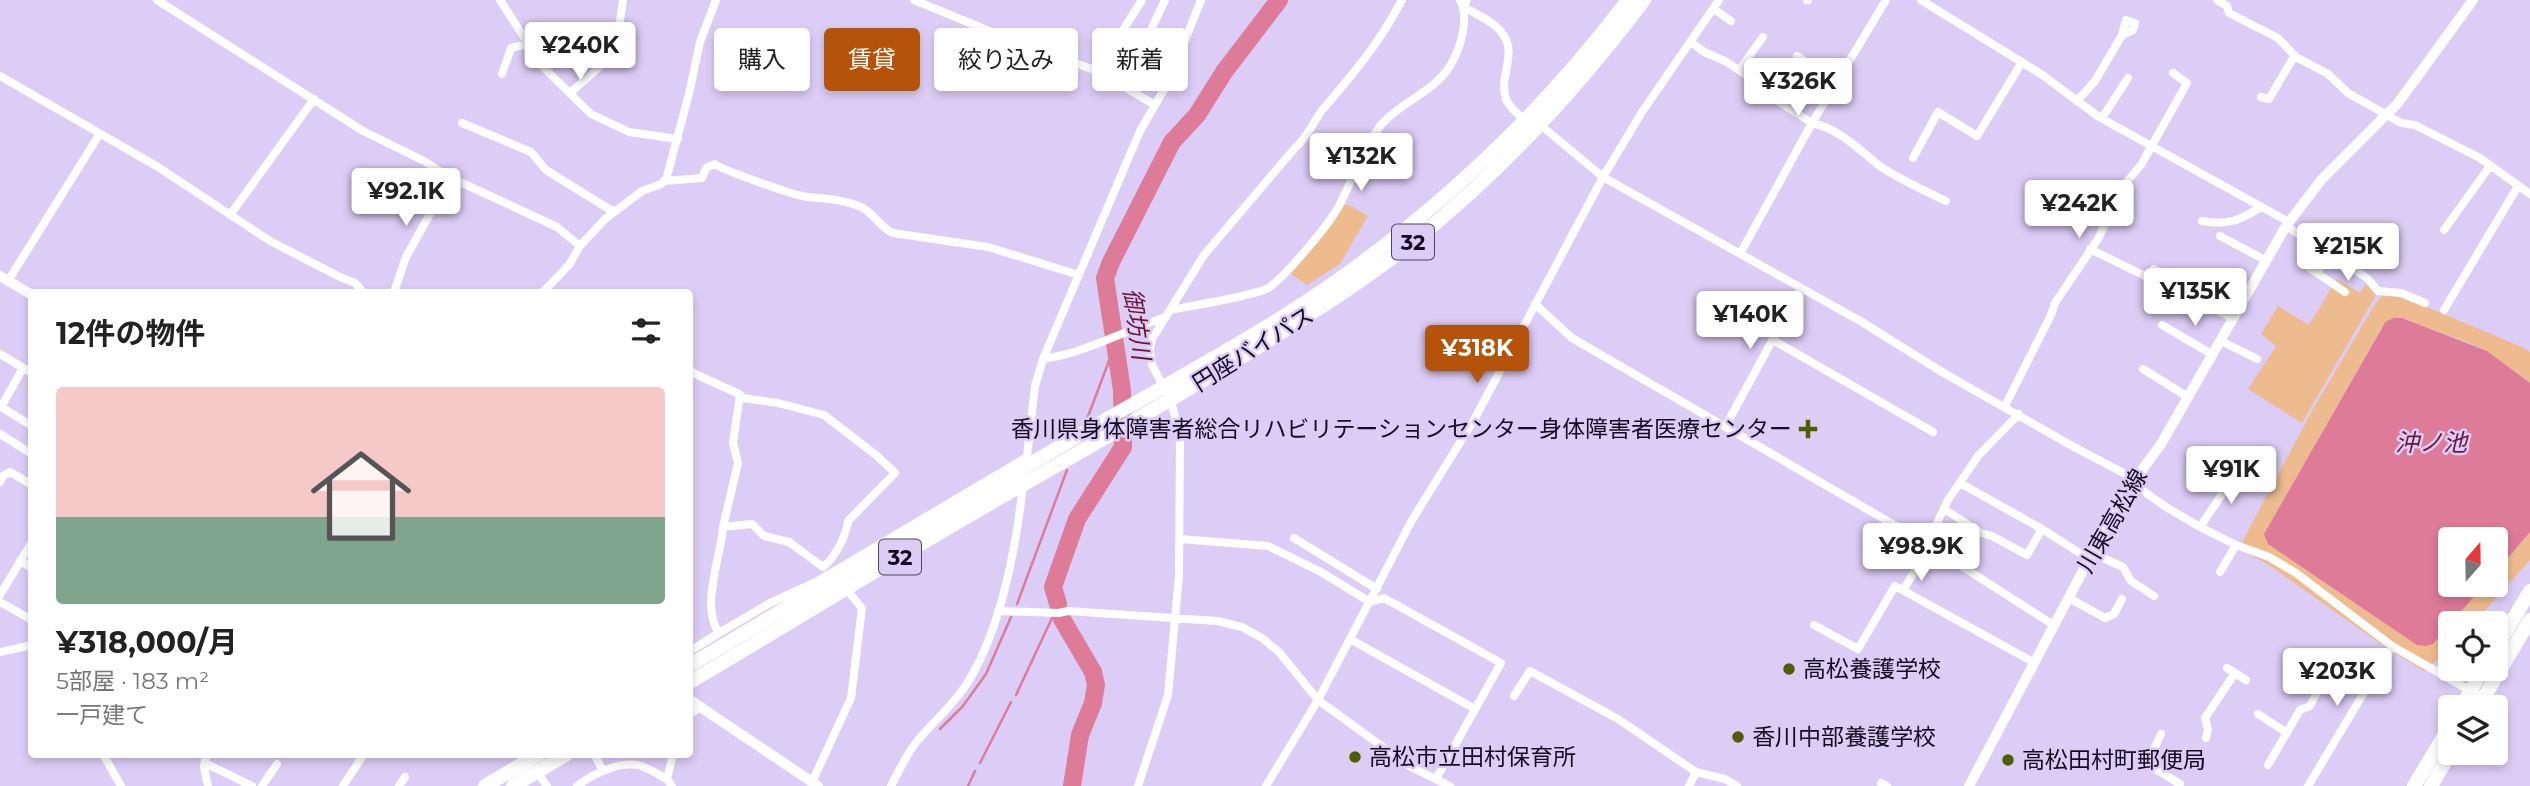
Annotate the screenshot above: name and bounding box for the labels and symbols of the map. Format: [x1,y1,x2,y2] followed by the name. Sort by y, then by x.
[531,22,629,82] pin: ¥240K
[1749,58,1847,118] pin: ¥326K
[1312,134,1410,193] pin: ¥132K
[349,168,463,228] pin: ¥92.1K
[2030,180,2128,240] pin: ¥242K
[1392,224,1434,260] road number: 32
[2299,224,2397,283] pin: ¥215K
[2146,268,2244,328] pin: ¥135K
[1118,286,1157,365] water label: 御坊川
[1701,292,1799,351] pin: ¥140K
[1187,301,1319,397] street label: 円座バイパス
[1428,326,1526,385] pin: ¥318K
[1010,415,1792,443] place label: 香川県身体障害者総合リハビリテーションセンター身体障害者医療センター
[1798,419,1818,439] marker: 香川県身体障害者総合リハビリテーションセンター身体障害者医療センター
[2395,428,2469,457] water label: 沖ノ池
[2190,447,2272,506] pin: ¥91K
[2071,464,2153,578] street label: 川東高松線
[1864,524,1978,583] pin: ¥98.9K
[2438,527,2508,597] north arrow
[879,540,921,574] road number: 32
[2288,648,2386,708] pin: ¥203K
[1803,655,1941,683] place label: 高松養護学校
[1781,661,1797,677] marker: 高松養護学校
[1752,723,1936,751] place label: 香川中部養護学校
[1730,729,1746,745] marker: 香川中部養護学校
[1369,743,1576,771] place label: 高松市立田村保育所
[2022,746,2206,774] place label: 高松田村町郵便局
[1347,749,1363,765] marker: 高松市立田村保育所
[2000,752,2016,768] marker: 高松田村町郵便局

